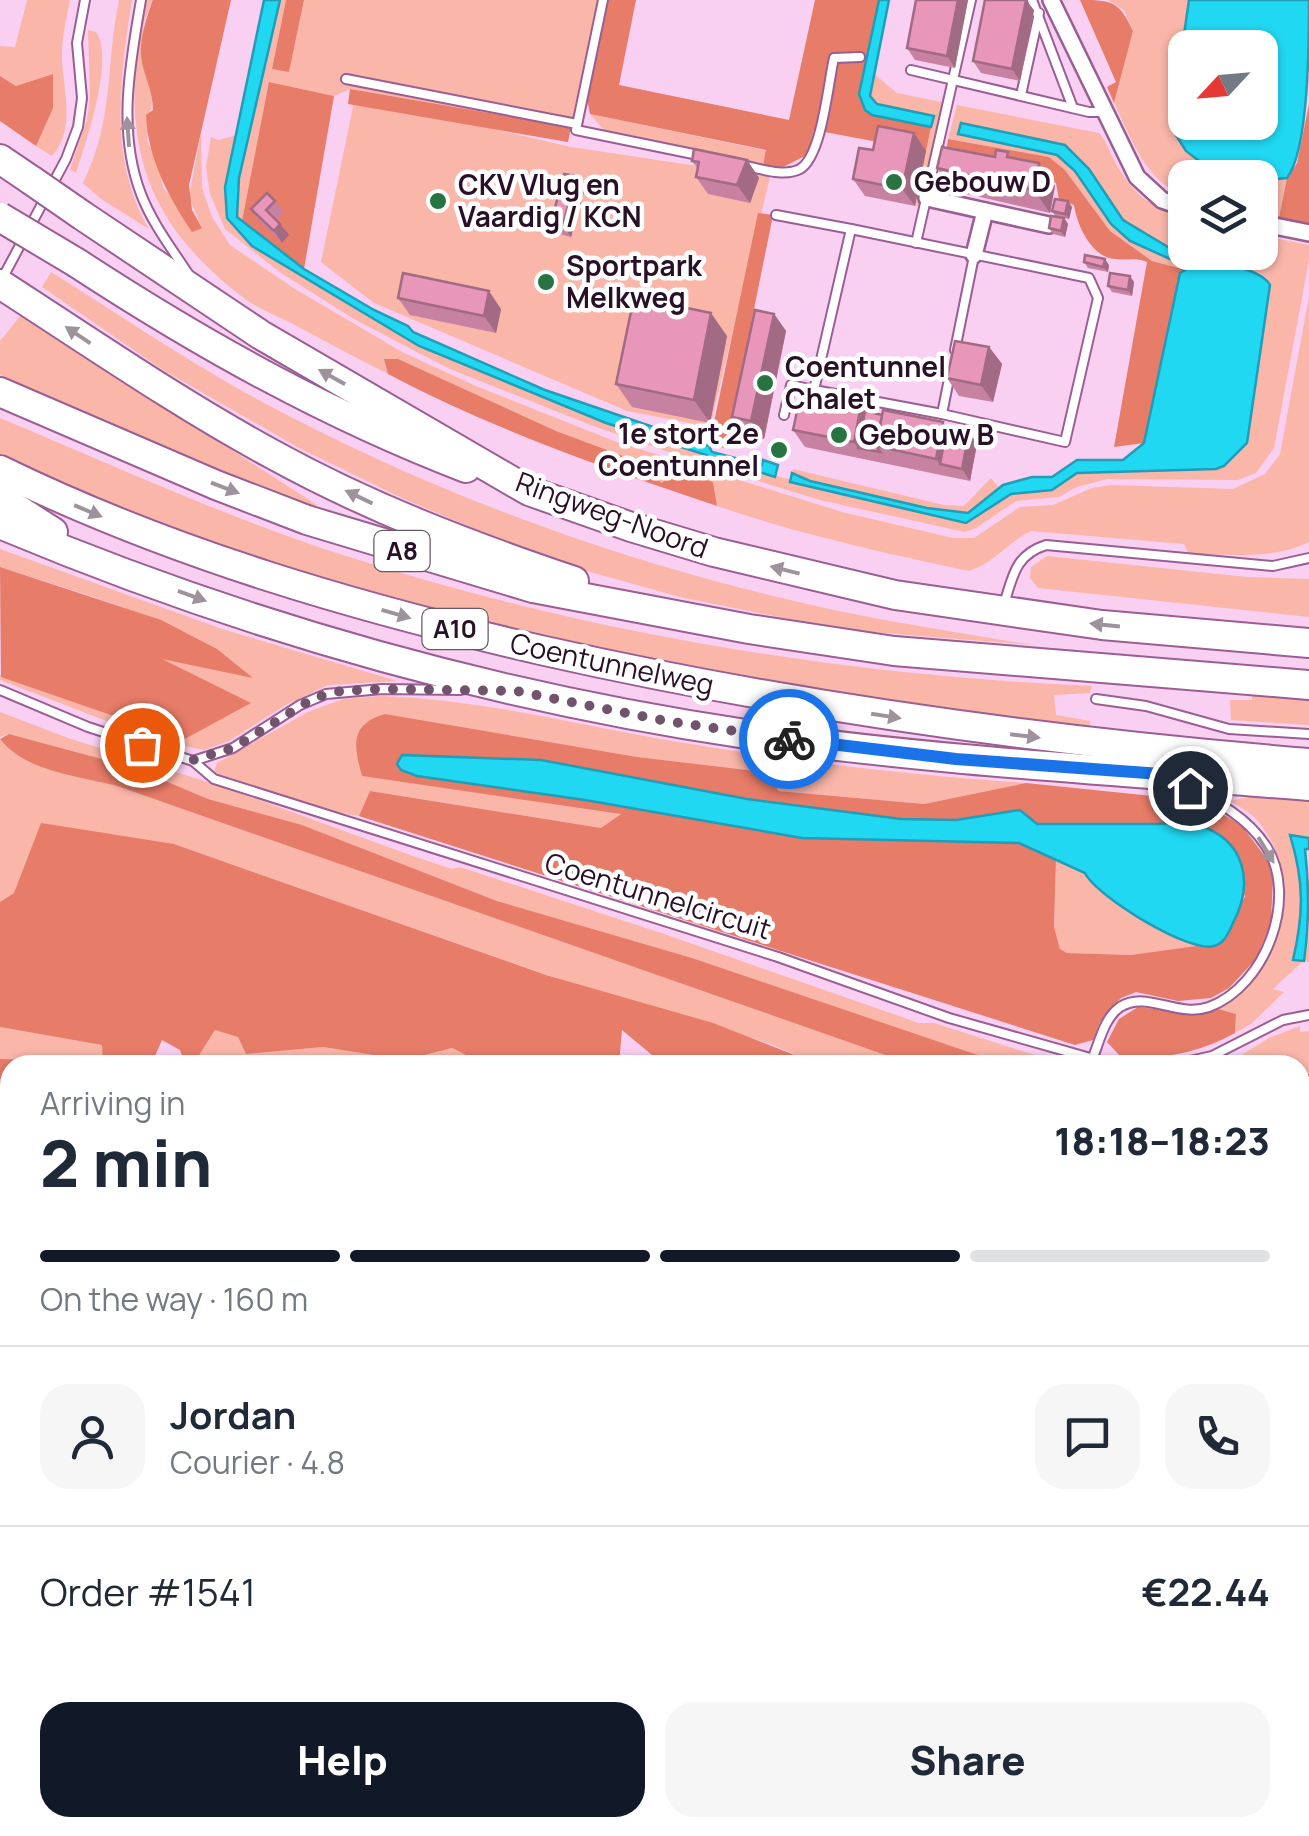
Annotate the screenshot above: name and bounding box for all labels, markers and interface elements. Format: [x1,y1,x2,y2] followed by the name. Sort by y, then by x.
[1168,30,1278,140] north arrow
[1168,30,1278,270] map controls
[120,115,136,147] one-way arrow
[1168,160,1278,270] button: layers
[914,162,1051,200] place label: Gebouw D
[458,165,642,235] place label: CKV Vlug en Vaardig / KCN
[883,171,905,193] marker: Gebouw D
[427,190,449,212] marker: CKV Vlug en Vaardig / KCN
[566,246,703,316] place label: Sportpark Melkweg
[535,271,557,293] marker: Sportpark Melkweg
[64,326,91,345] one-way arrow
[785,347,946,417] place label: Coentunnel Chalet
[317,368,346,385] one-way arrow
[754,372,776,394] marker: Coentunnel Chalet
[598,414,759,484] place label: 1e stort 2e Coentunnel
[859,415,994,453] place label: Gebouw B
[828,424,850,446] marker: Gebouw B
[768,439,790,461] marker: 1e stort 2e Coentunnel
[511,462,714,566] street label: Ringweg-Noord
[211,481,241,496] one-way arrow
[344,489,373,506] one-way arrow
[74,503,103,519] one-way arrow
[374,531,430,571] road number: A8
[769,562,800,578] one-way arrow
[177,589,207,604] one-way arrow
[382,607,412,622] one-way arrow
[422,609,488,649] road number: A10
[1088,617,1120,633] one-way arrow
[507,623,717,703] street label: Coentunnelweg
[739,689,839,789] courier
[100,703,185,788] pin
[870,709,902,725] one-way arrow
[762,712,817,767] icon: bike
[115,718,170,773] icon: bag
[1010,728,1042,744] one-way arrow
[1148,746,1233,831] pin
[1163,761,1218,816] icon: home
[1257,836,1275,864] one-way arrow
[541,843,776,947] street label: Coentunnelcircuit
[40,1081,185,1125] text: Arriving in
[1054,1114,1270,1166] text: 18:18–18:23
[40,1118,212,1207] text: 2 min
[40,1277,308,1321] text: On the way · 160 m
[40,1384,145,1489] button: person
[1035,1384,1140,1489] button: chat
[1165,1384,1270,1489] button: phone
[170,1388,296,1440] text: Jordan
[170,1440,345,1484] text: Courier · 4.8
[40,1565,256,1617] text: Order #1541
[1142,1565,1270,1617] text: €22.44
[40,1702,645,1817] button: Help
[665,1702,1270,1817] button: Share

